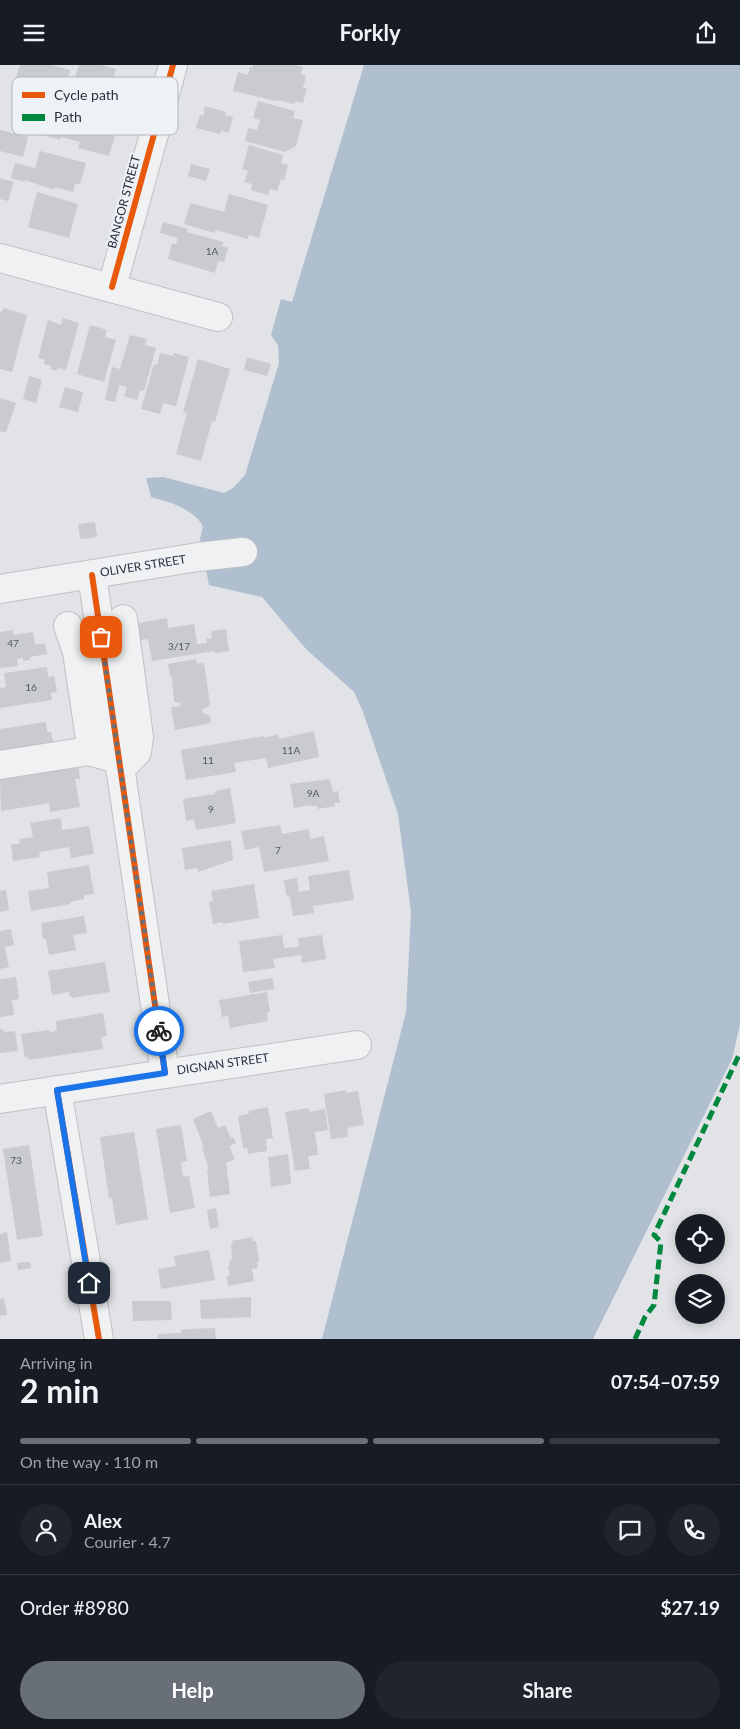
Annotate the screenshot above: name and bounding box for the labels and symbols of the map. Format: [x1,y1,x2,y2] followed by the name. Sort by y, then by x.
[12,77,178,135] legend
[54,86,119,103] text: Cycle path
[54,108,82,125] text: Path
[104,154,143,250] street label: BANGOR STREET
[206,245,219,257] house number: 1A
[99,551,187,580] street label: OLIVER STREET
[80,616,122,658] pin
[7,637,19,649] house number: 47
[168,640,190,652] house number: 3/17
[25,681,37,693] house number: 16
[282,744,300,756] house number: 11A
[202,754,214,766] house number: 11
[307,787,320,799] house number: 9A
[208,803,214,815] house number: 9
[275,844,281,856] house number: 7
[134,1006,184,1056] courier
[176,1050,270,1077] street label: DIGNAN STREET
[10,1154,22,1166] house number: 73
[68,1262,110,1304] pin

